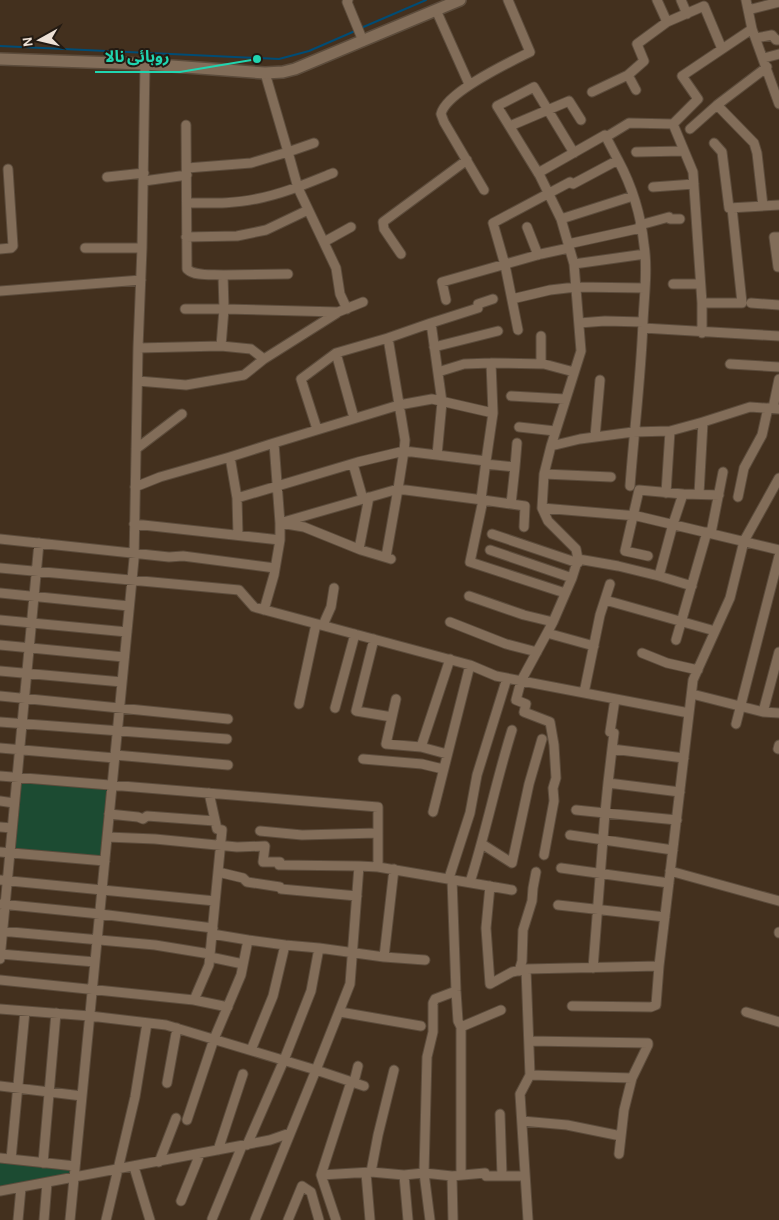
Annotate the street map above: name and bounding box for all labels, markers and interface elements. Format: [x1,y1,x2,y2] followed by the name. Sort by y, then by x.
[15,15,65,65] north arrow
[21,36,36,47] text: N
[95,41,180,72] callout: روہائی نالا
[104,49,170,66] text: روہائی نالا

